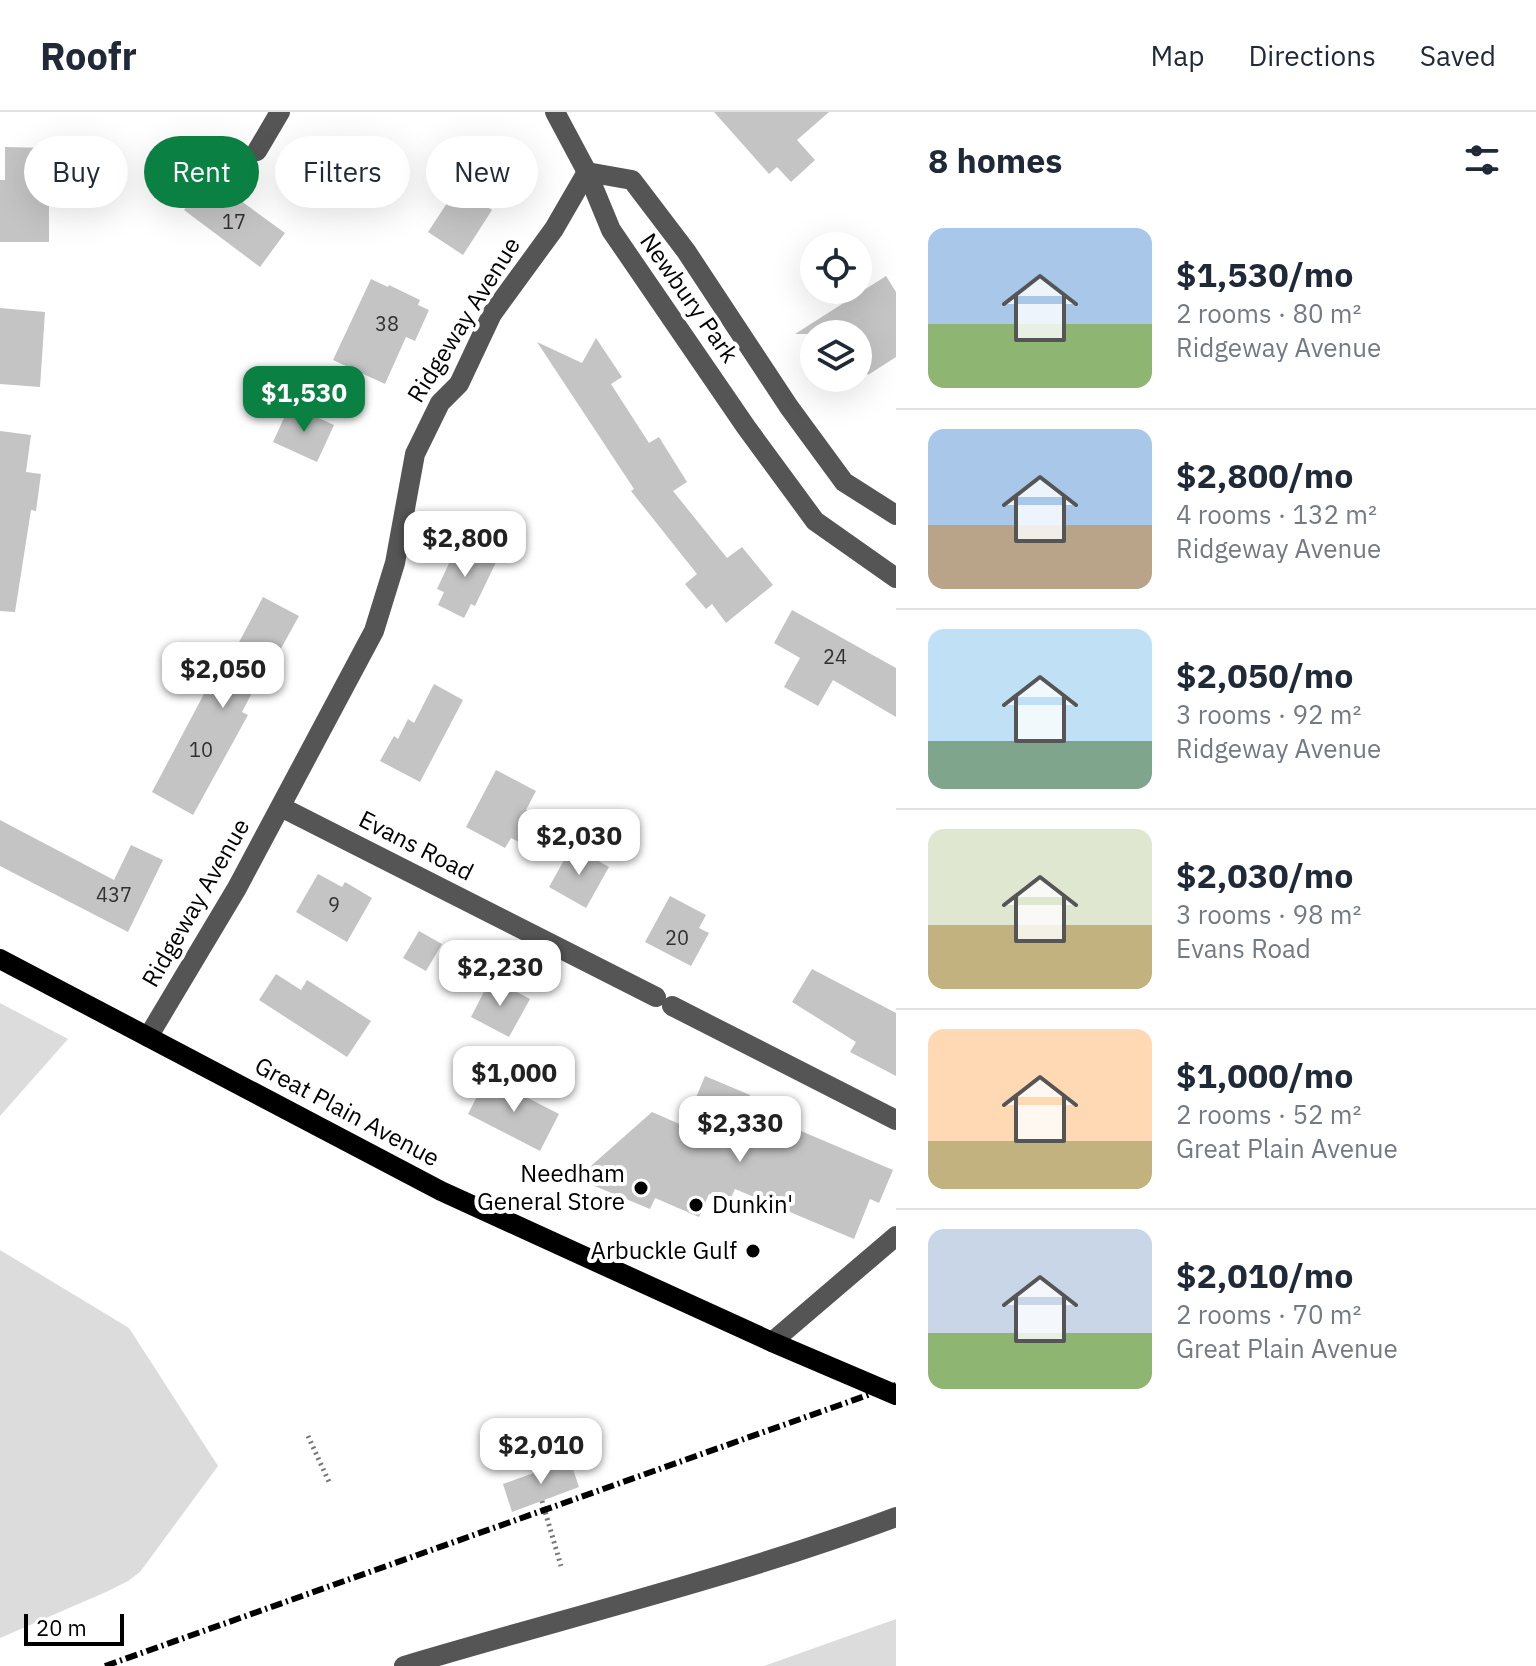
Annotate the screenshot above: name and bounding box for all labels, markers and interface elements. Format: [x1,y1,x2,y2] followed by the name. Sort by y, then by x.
[40,31,137,80] text: Roofr
[1150,37,1204,74] text: Map
[1248,37,1376,74] text: Directions
[1420,37,1496,74] text: Saved
[24,136,128,208] chip: Buy
[144,136,259,208] chip: Rent
[275,136,410,208] chip: Filters
[426,136,538,208] chip: New
[928,138,1063,182] text: 8 homes
[1460,138,1504,182] icon: filters
[222,208,246,235] house number: 17
[633,226,747,369] street label: Newbury Park
[399,231,527,408] street label: Ridgeway Avenue
[800,232,872,392] map controls
[800,232,872,304] button: locate
[1176,252,1353,296] text: $1,530/mo
[992,260,1088,356] icon: home
[1176,296,1361,330] text: 2 rooms · 80 m²
[375,310,399,337] house number: 38
[800,320,872,392] button: layers
[1176,330,1381,364] text: Ridgeway Avenue
[239,366,369,434] pin: $1,530
[261,375,347,409] text: $1,530
[1176,453,1353,497] text: $2,800/mo
[992,461,1088,557] icon: home
[1176,497,1377,531] text: 4 rooms · 132 m²
[400,511,530,579] pin: $2,800
[422,520,508,554] text: $2,800
[1176,531,1381,565] text: Ridgeway Avenue
[158,642,288,710] pin: $2,050
[823,643,847,670] house number: 24
[180,651,266,685] text: $2,050
[1176,653,1353,697] text: $2,050/mo
[992,661,1088,757] icon: home
[1176,697,1361,731] text: 3 rooms · 92 m²
[1176,731,1381,765] text: Ridgeway Avenue
[189,736,213,763] house number: 10
[354,803,479,888] street label: Evans Road
[514,809,644,877] pin: $2,030
[134,812,256,993] street label: Ridgeway Avenue
[536,818,622,852] text: $2,030
[1176,853,1353,897] text: $2,030/mo
[992,861,1088,957] icon: home
[96,881,132,908] house number: 437
[328,891,340,918] house number: 9
[1176,897,1361,931] text: 3 rooms · 98 m²
[665,924,689,951] house number: 20
[1176,931,1311,965] text: Evans Road
[435,940,565,1008] pin: $2,230
[457,949,543,983] text: $2,230
[449,1046,579,1114] pin: $1,000
[250,1049,445,1173] street label: Great Plain Avenue
[1176,1053,1353,1097] text: $1,000/mo
[471,1055,557,1089] text: $1,000
[992,1061,1088,1157] icon: home
[675,1096,805,1164] pin: $2,330
[1176,1097,1361,1131] text: 2 rooms · 52 m²
[697,1105,783,1139] text: $2,330
[1176,1131,1398,1165] text: Great Plain Avenue
[477,1157,625,1217] place label: Needham General Store
[632,1179,650,1197] marker: Needham General Store
[712,1188,793,1220] place label: Dunkin'
[687,1196,705,1214] marker: Dunkin'
[591,1234,737,1266] place label: Arbuckle Gulf
[744,1242,762,1260] marker: Arbuckle Gulf
[1176,1253,1353,1297] text: $2,010/mo
[992,1261,1088,1357] icon: home
[1176,1297,1361,1331] text: 2 rooms · 70 m²
[1176,1331,1398,1365] text: Great Plain Avenue
[476,1418,606,1486] pin: $2,010
[498,1427,584,1461] text: $2,010
[24,1610,124,1646] scale bar
[36,1613,87,1642] text: 20 m

